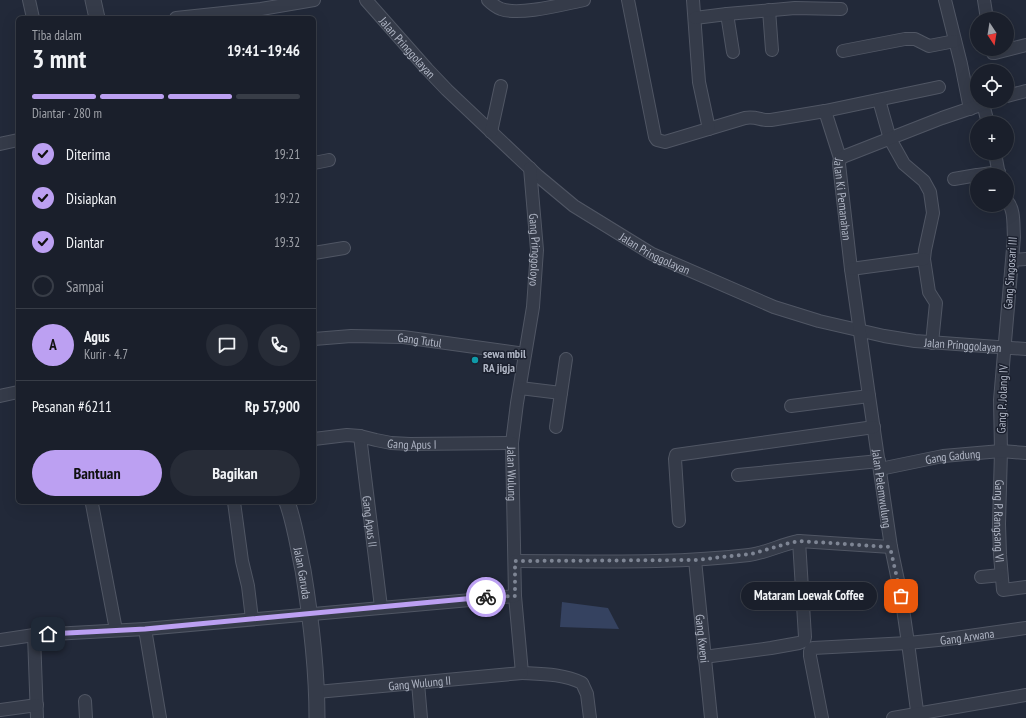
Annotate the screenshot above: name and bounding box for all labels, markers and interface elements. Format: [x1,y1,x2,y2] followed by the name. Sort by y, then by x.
[970,12,1014,56] north arrow
[970,12,1014,212] map controls
[376,13,439,81] street label: Jalan Pringgolayan
[32,27,82,44] text: Tiba dalam
[227,41,300,60] text: 19:41–19:46
[32,42,86,75] text: 3 mnt
[970,64,1014,108] button: locate
[32,105,102,122] text: Diantar · 280 m
[970,116,1014,160] button: +
[32,143,54,165] icon: check
[66,145,110,164] text: Diterima
[274,146,300,163] text: 19:21
[831,156,855,241] street label: Jalan Ki Pemanahan
[970,168,1014,212] button: −
[32,187,54,209] icon: check
[66,189,116,208] text: Disiapkan
[274,190,300,207] text: 19:22
[526,213,545,287] street label: Gang Pringgoloyo
[616,228,692,277] street label: Jalan Pringgolayan
[32,231,54,253] icon: check
[66,233,104,252] text: Diantar
[274,234,300,251] text: 19:32
[1000,236,1020,310] street label: Gang Singosari III
[66,277,104,296] text: Sampai
[206,324,248,366] button: chat
[258,324,300,366] button: phone
[84,327,110,346] text: Agus
[398,329,443,350] street label: Gang Tutul
[923,334,1002,355] street label: Jalan Pringgolayan
[49,335,57,354] text: A
[84,346,128,363] text: Kurir · 4.7
[483,346,526,375] place label: sewa mbil RA jigja
[470,355,480,365] marker: sewa mbil RA jigja
[993,364,1011,434] street label: Gang P. Jolang IV
[32,397,112,416] text: Pesanan #6211
[245,397,300,416] text: Rp 57,900
[386,435,436,452] street label: Gang Apus I
[924,445,981,467] street label: Gang Gadung
[505,446,521,501] street label: Jalan Wulung
[869,447,896,529] street label: Jalan Pelemwulung
[32,450,162,496] button: Bantuan
[170,450,300,496] button: Bagikan
[991,479,1008,563] street label: Gang P. Rangsang VI
[360,495,381,548] street label: Gang Apus II
[291,545,315,600] street label: Jalan Garuda
[466,577,506,617] courier
[884,579,918,613] pin
[741,582,877,610] callout: Mataram Loewak Coffee
[890,585,912,607] icon: bag
[475,586,497,608] icon: bike
[754,587,864,604] text: Mataram Loewak Coffee
[693,613,713,664] street label: Gang Kweni
[31,617,65,651] pin
[37,623,59,645] icon: home
[939,625,995,647] street label: Gang Arwana
[387,672,452,693] street label: Gang Wulung II

